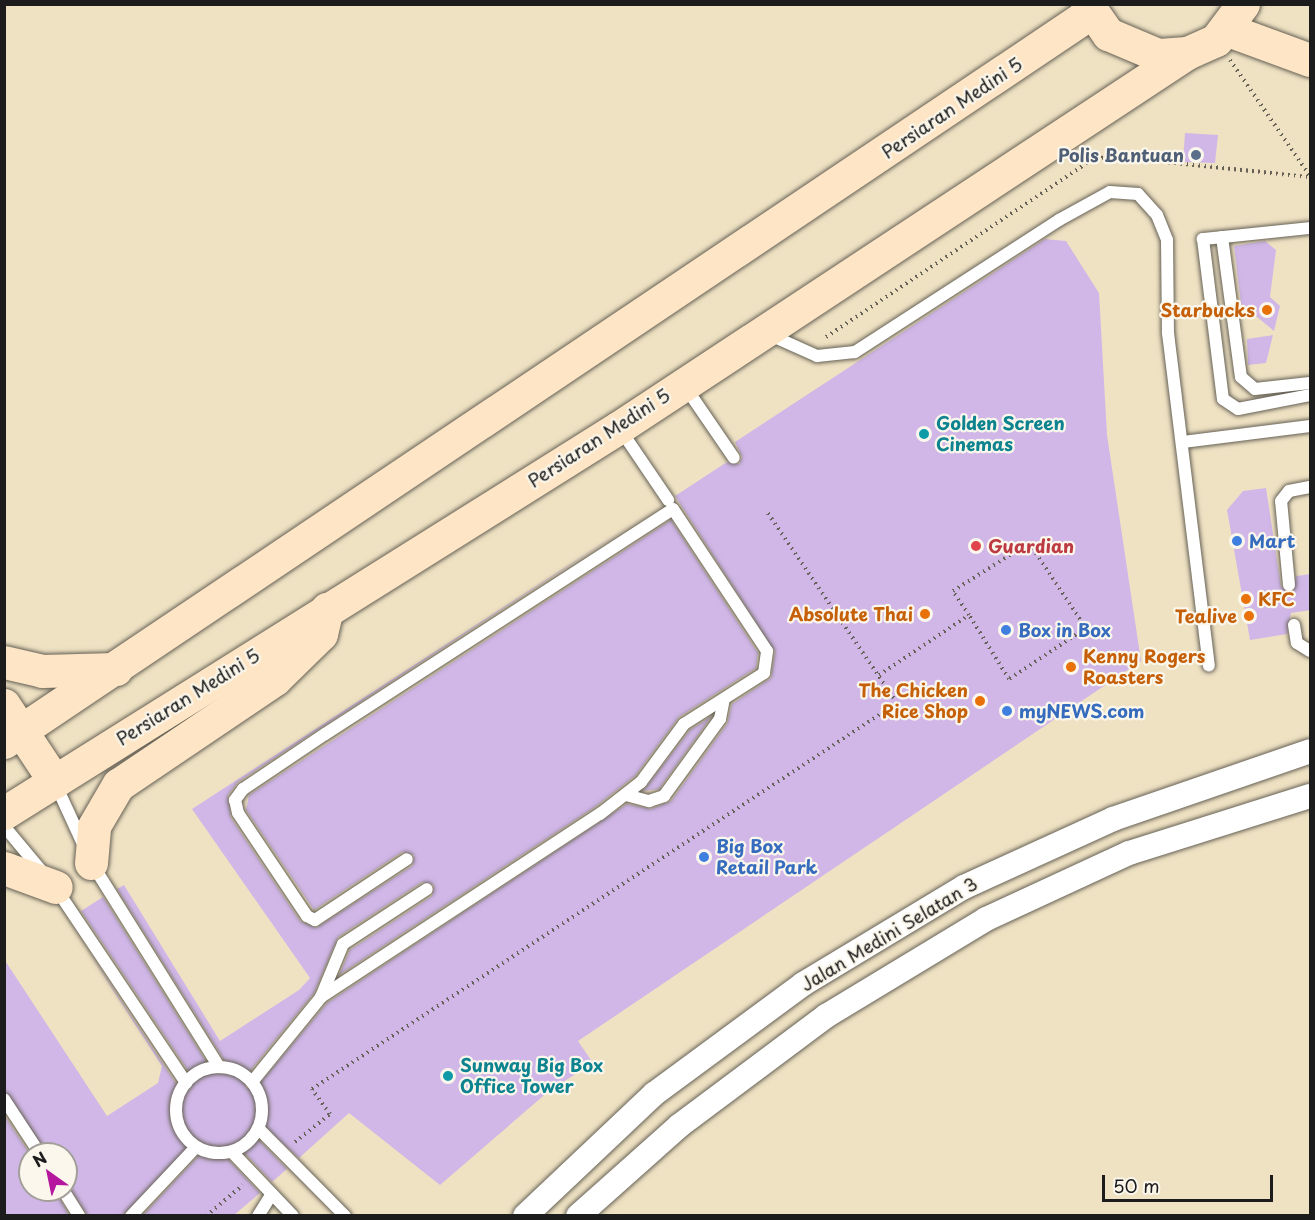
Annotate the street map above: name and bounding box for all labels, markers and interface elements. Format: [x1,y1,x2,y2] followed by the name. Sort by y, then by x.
[878,53,1026,163] street label: Persiaran Medini 5
[1058,144,1184,166] place label: Polis Bantuan
[1189,148,1203,162] marker: Polis Bantuan
[1161,299,1255,321] place label: Starbucks
[1260,303,1274,317] marker: Starbucks
[524,384,674,492] street label: Persiaran Medini 5
[936,413,1066,456] place label: Golden Screen Cinemas
[917,427,931,441] marker: Golden Screen Cinemas
[1249,530,1295,552] place label: Mart
[1230,534,1244,548] marker: Mart
[988,535,1074,557] place label: Guardian
[969,539,983,553] marker: Guardian
[1258,588,1295,610] place label: KFC
[1239,592,1253,606] marker: KFC
[789,603,913,625] place label: Absolute Thai
[1175,605,1237,627] place label: Tealive
[918,607,932,621] marker: Absolute Thai
[1242,609,1256,623] marker: Tealive
[1018,619,1112,641] place label: Box in Box
[999,623,1013,637] marker: Box in Box
[113,644,263,750] street label: Persiaran Medini 5
[1083,646,1206,688] place label: Kenny Rogers Roasters
[1064,660,1078,674] marker: Kenny Rogers Roasters
[857,680,968,722] place label: The Chicken Rice Shop
[973,694,987,708] marker: The Chicken Rice Shop
[1019,700,1144,722] place label: myNEWS.com
[1000,704,1014,718] marker: myNEWS.com
[716,836,819,878] place label: Big Box Retail Park
[697,850,711,864] marker: Big Box Retail Park
[797,873,981,995] street label: Jalan Medini Selatan 3
[460,1055,604,1098] place label: Sunway Big Box Office Tower
[441,1069,455,1083] marker: Sunway Big Box Office Tower
[18,1142,78,1202] north arrow
[27,1145,51,1172] text: N
[1105,1163,1276,1201] scale bar
[1113,1172,1160,1199] text: 50 m

